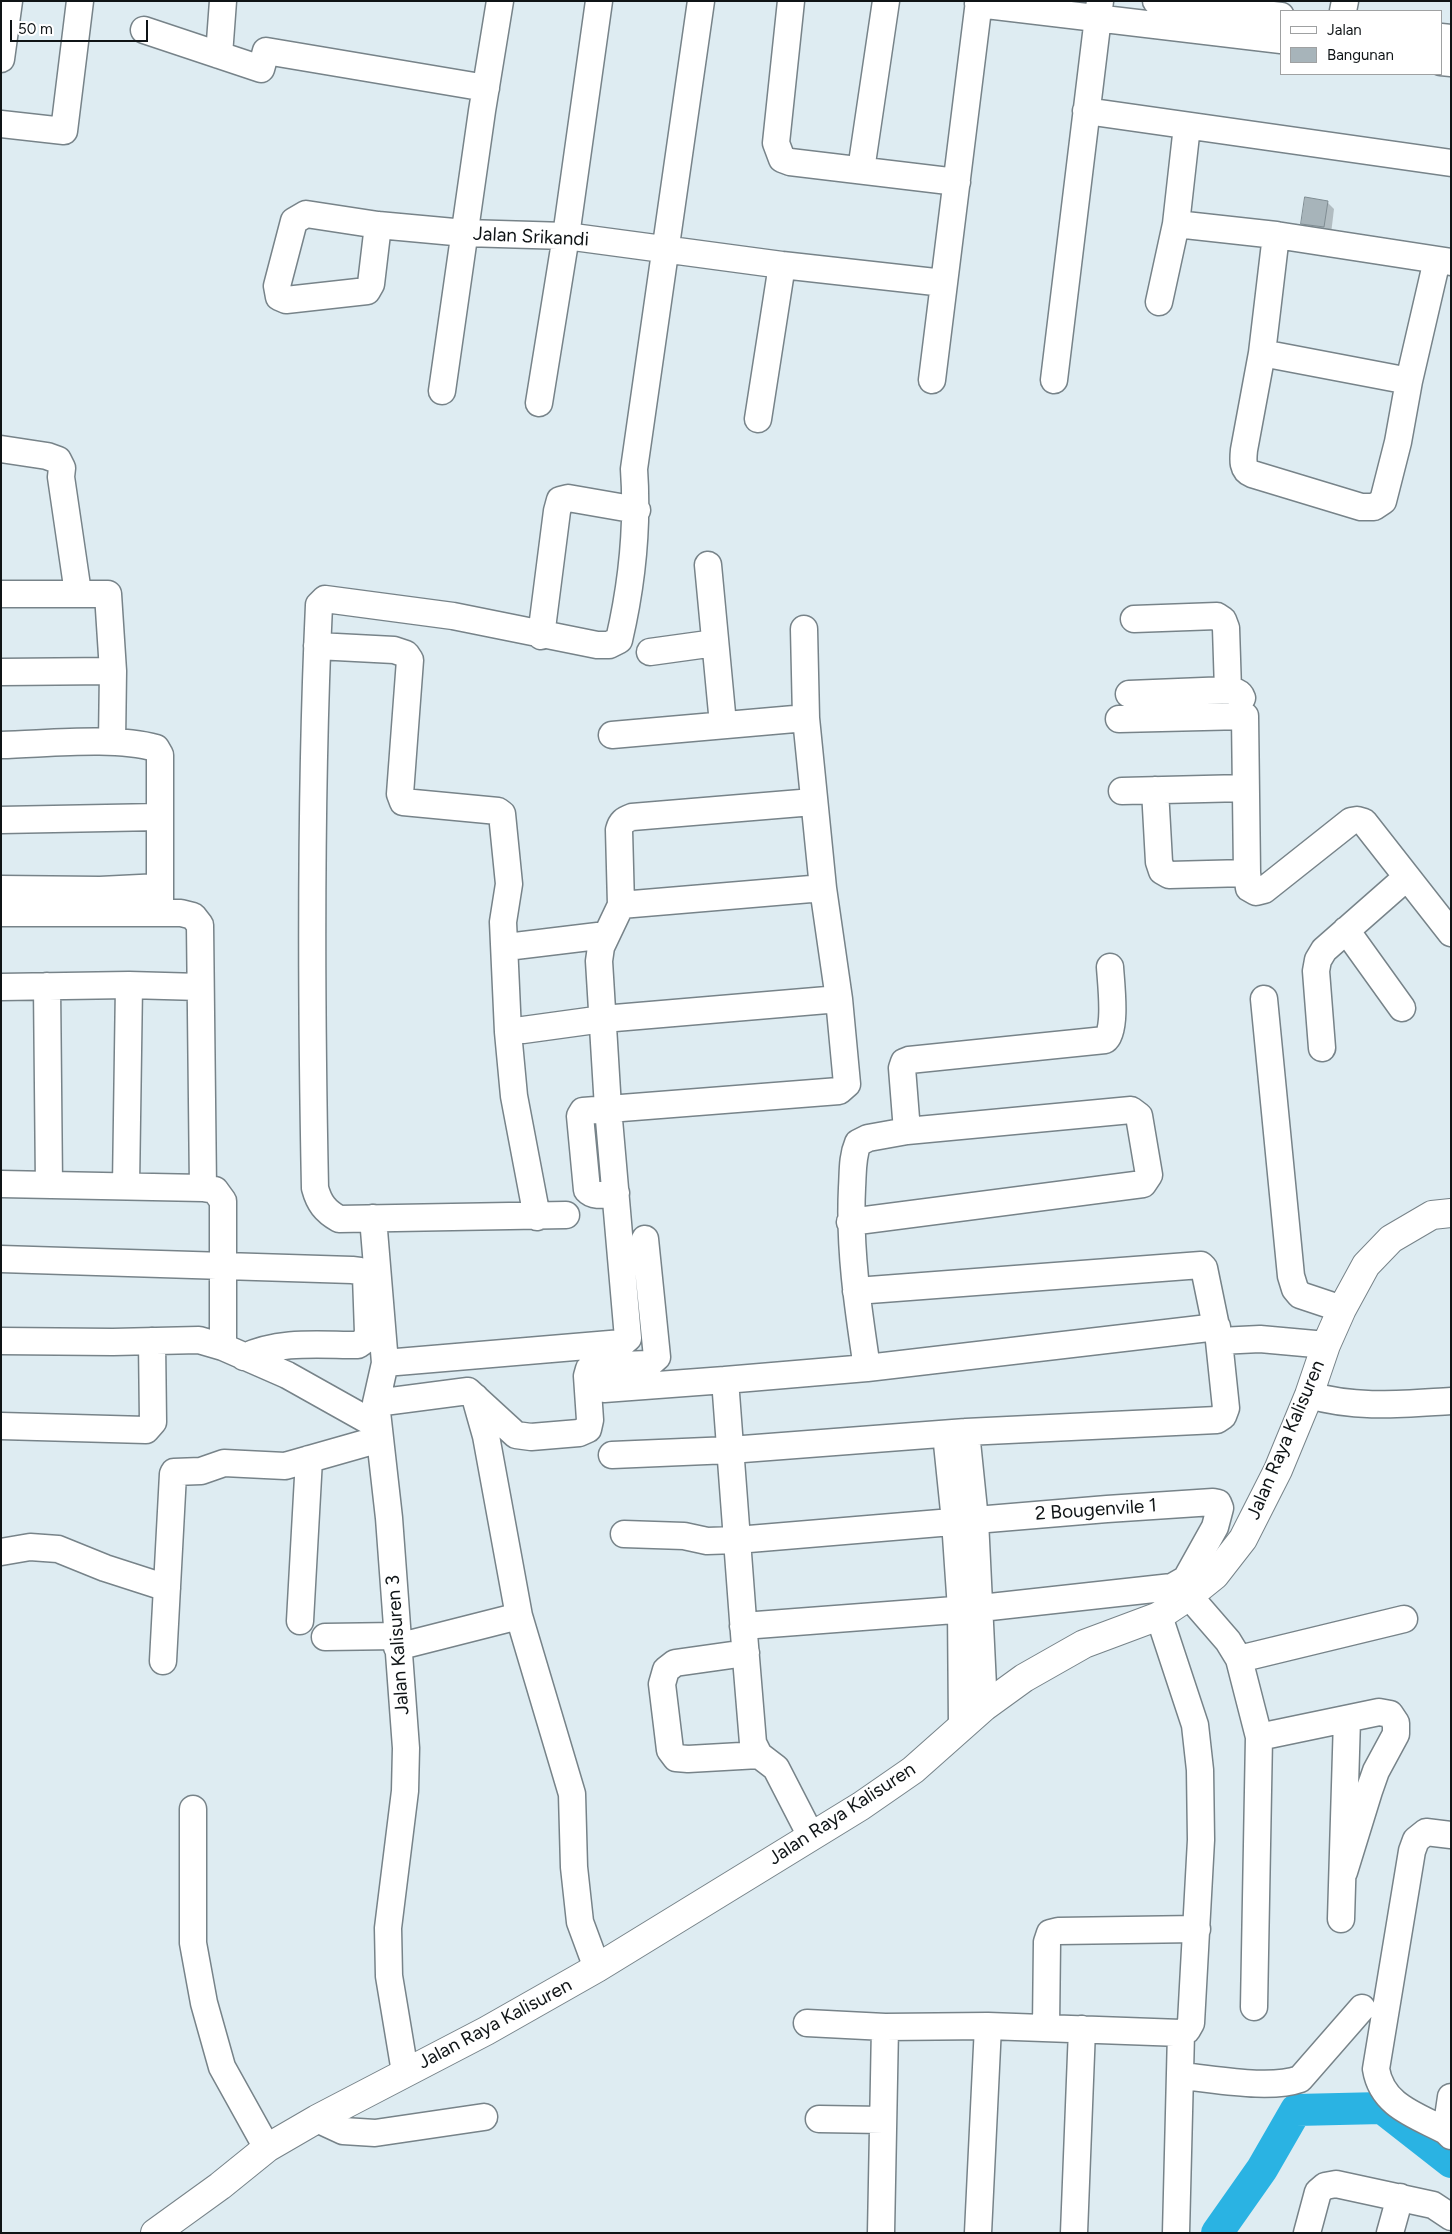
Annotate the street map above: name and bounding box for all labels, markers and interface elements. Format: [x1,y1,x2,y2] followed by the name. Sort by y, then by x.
[12,10,150,42] scale bar
[1280,10,1442,75] legend
[18,20,53,38] text: 50 m
[1327,21,1362,39] text: Jalan
[1327,46,1394,64] text: Bangunan
[472,223,590,251] street label: Jalan Srikandi
[1242,1357,1330,1523] street label: Jalan Raya Kalisuren
[1034,1494,1158,1526] street label: 2 Bougenvile 1
[382,1574,414,1716] street label: Jalan Kalisuren 3
[764,1758,920,1870] street label: Jalan Raya Kalisuren
[414,1974,576,2074] street label: Jalan Raya Kalisuren

